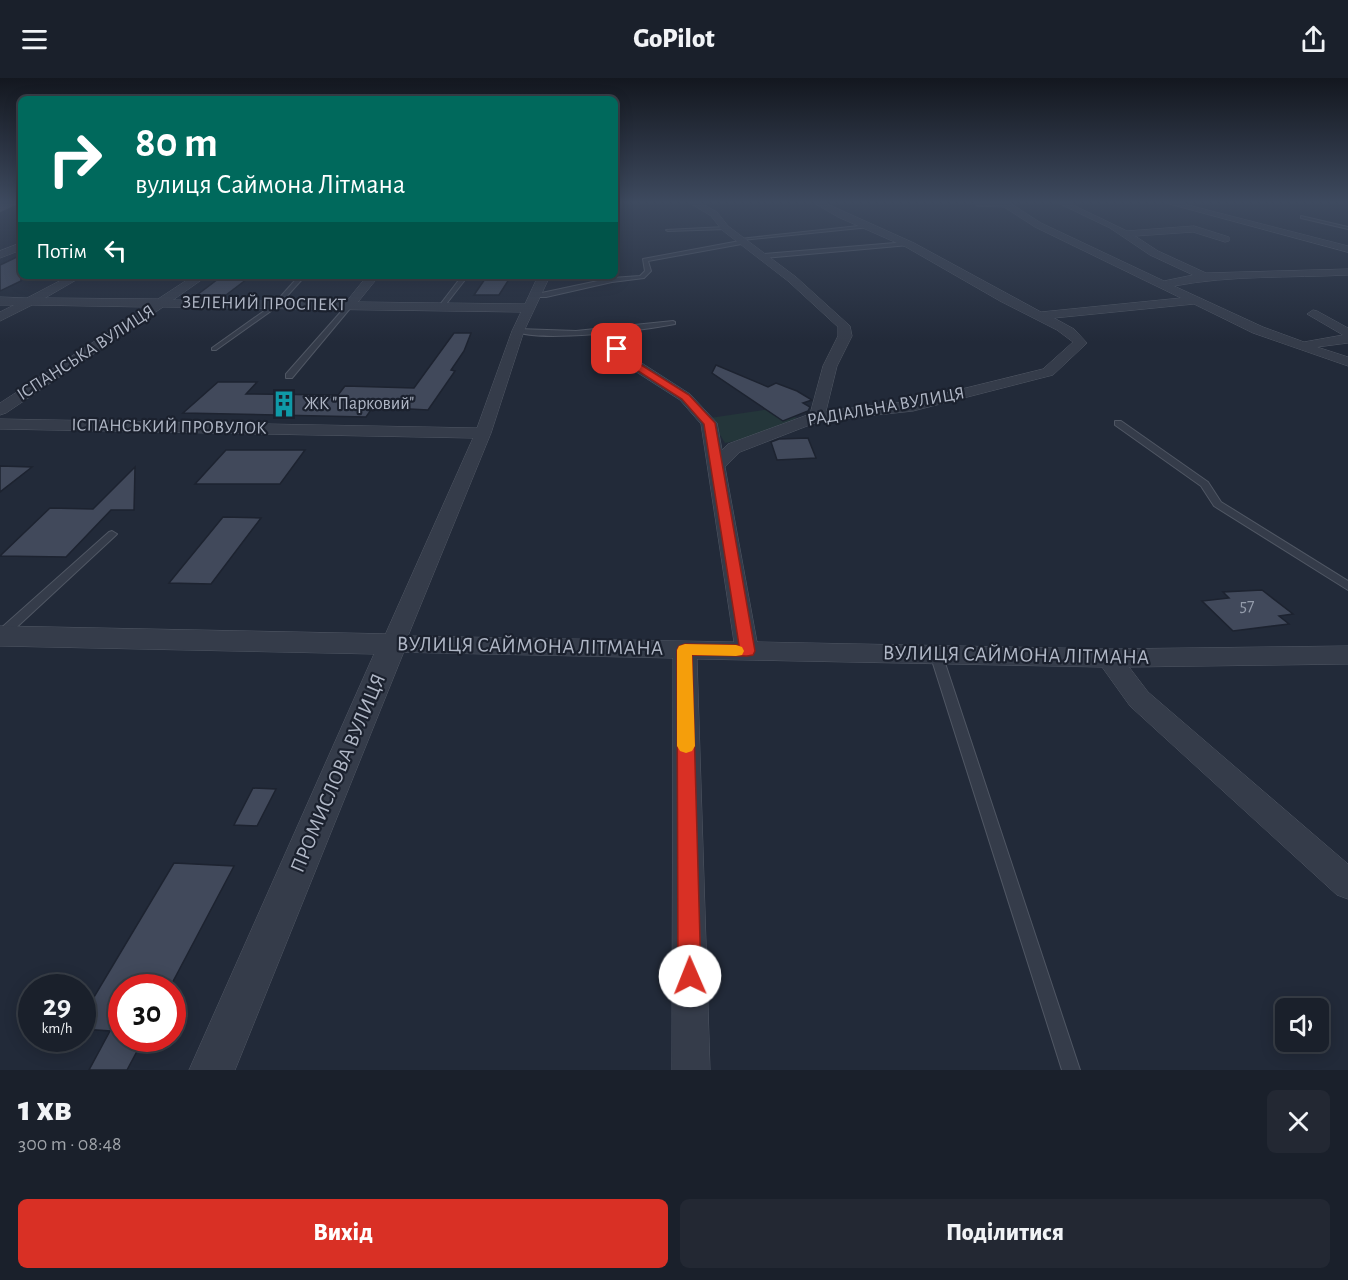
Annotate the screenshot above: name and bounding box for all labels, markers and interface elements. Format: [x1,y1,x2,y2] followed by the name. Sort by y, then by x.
[18,23,51,56] icon: menu
[1297,23,1330,56] icon: share
[633,25,715,52] text: GoPilot
[36,120,114,198] icon: right
[135,122,218,164] text: 80 m
[135,171,405,198] text: вулиця Саймона Літмана
[99,234,132,267] icon: left
[36,240,87,262] text: Потім
[182,292,347,314] street label: ЗЕЛЕНИЙ ПРОСПЕКТ
[14,302,158,404] street label: ІСПАНСЬКА ВУЛИЦЯ
[591,323,642,374] pin
[600,332,633,365] icon: arrive
[806,384,966,430] street label: РАДІАЛЬНА ВУЛИЦЯ
[269,389,299,419] building icon: ЖК "Парковий"
[304,395,414,413] place label: ЖК "Парковий"
[71,414,267,438] street label: ІСПАНСЬКИЙ ПРОВУЛОК
[1239,597,1255,615] house number: 57
[397,632,663,659] street label: ВУЛИЦЯ САЙМОНА ЛІТМАНА
[883,641,1149,668] street label: ВУЛИЦЯ САЙМОНА ЛІТМАНА
[287,671,389,875] street label: ПРОМИСЛОВА ВУЛИЦЯ
[658,944,722,1008] position arrow
[108,974,186,1052] speed limit sign: 30
[43,991,71,1021] text: 29
[1275,998,1329,1052] map controls
[1275,998,1329,1052] button: sound
[42,1021,72,1036] text: km/h
[1267,1090,1330,1153] button: close
[18,1091,72,1127] text: 1 хв
[18,1134,122,1154] text: 300 m · 08:48
[18,1199,668,1268] button: Вихід
[680,1199,1330,1268] button: Поділитися

